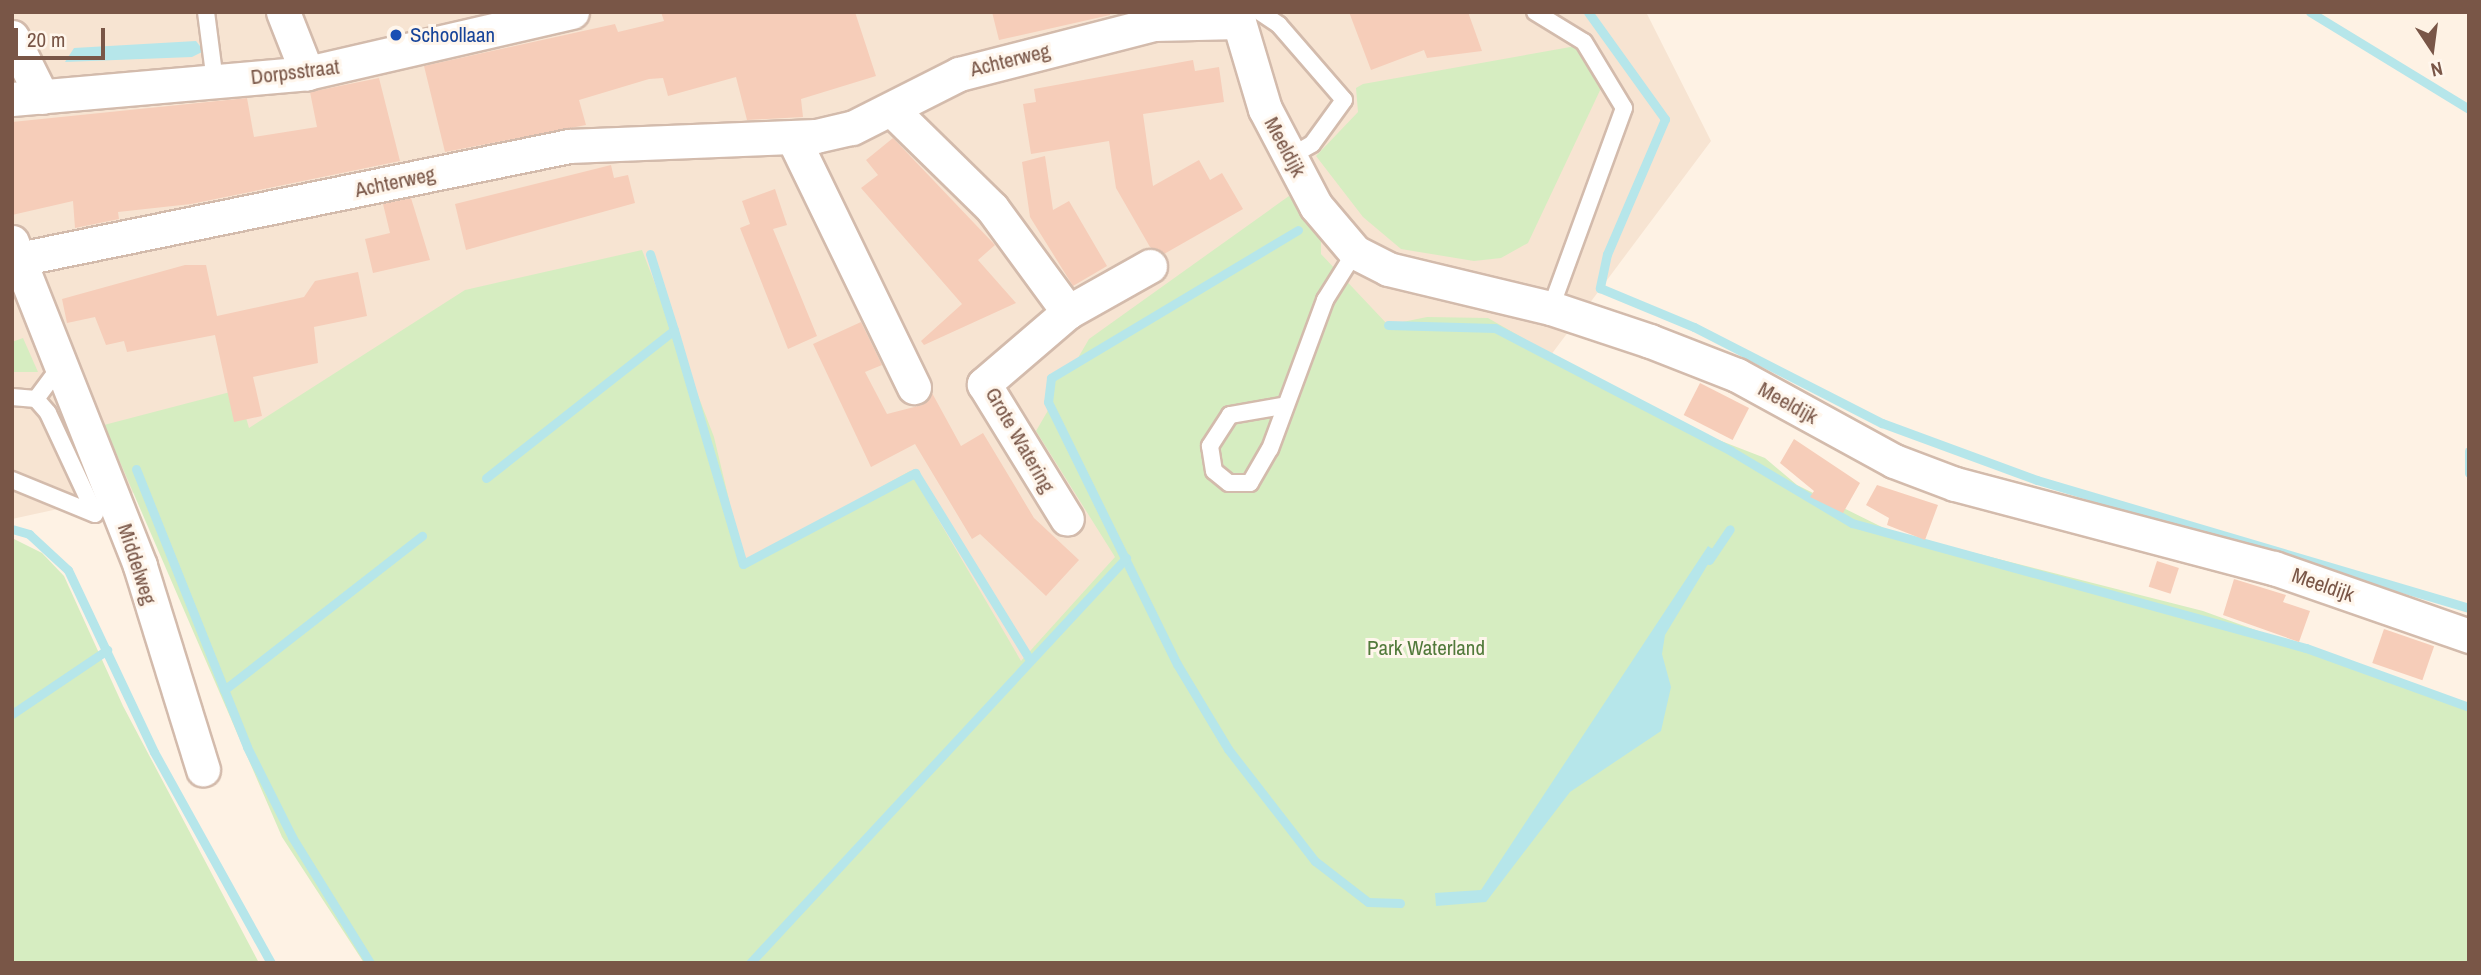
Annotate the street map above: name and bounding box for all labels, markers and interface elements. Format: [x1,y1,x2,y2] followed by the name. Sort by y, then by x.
[18,14,108,58] scale bar
[2397,14,2467,84] north arrow
[410,22,495,48] place label: Schoollaan
[27,25,65,54] text: 20 m
[388,27,404,43] marker: Schoollaan
[967,38,1053,82] street label: Achterweg
[249,54,341,90] street label: Dorpsstraat
[2428,56,2445,83] text: N
[1259,113,1311,181] street label: Meeldijk
[353,161,437,203] street label: Achterweg
[1754,376,1822,430] street label: Meeldijk
[980,383,1060,497] street label: Grote Watering
[112,521,162,607] street label: Middelweg
[2289,563,2357,607] street label: Meeldijk
[1367,635,1485,661] park label: Park Waterland

